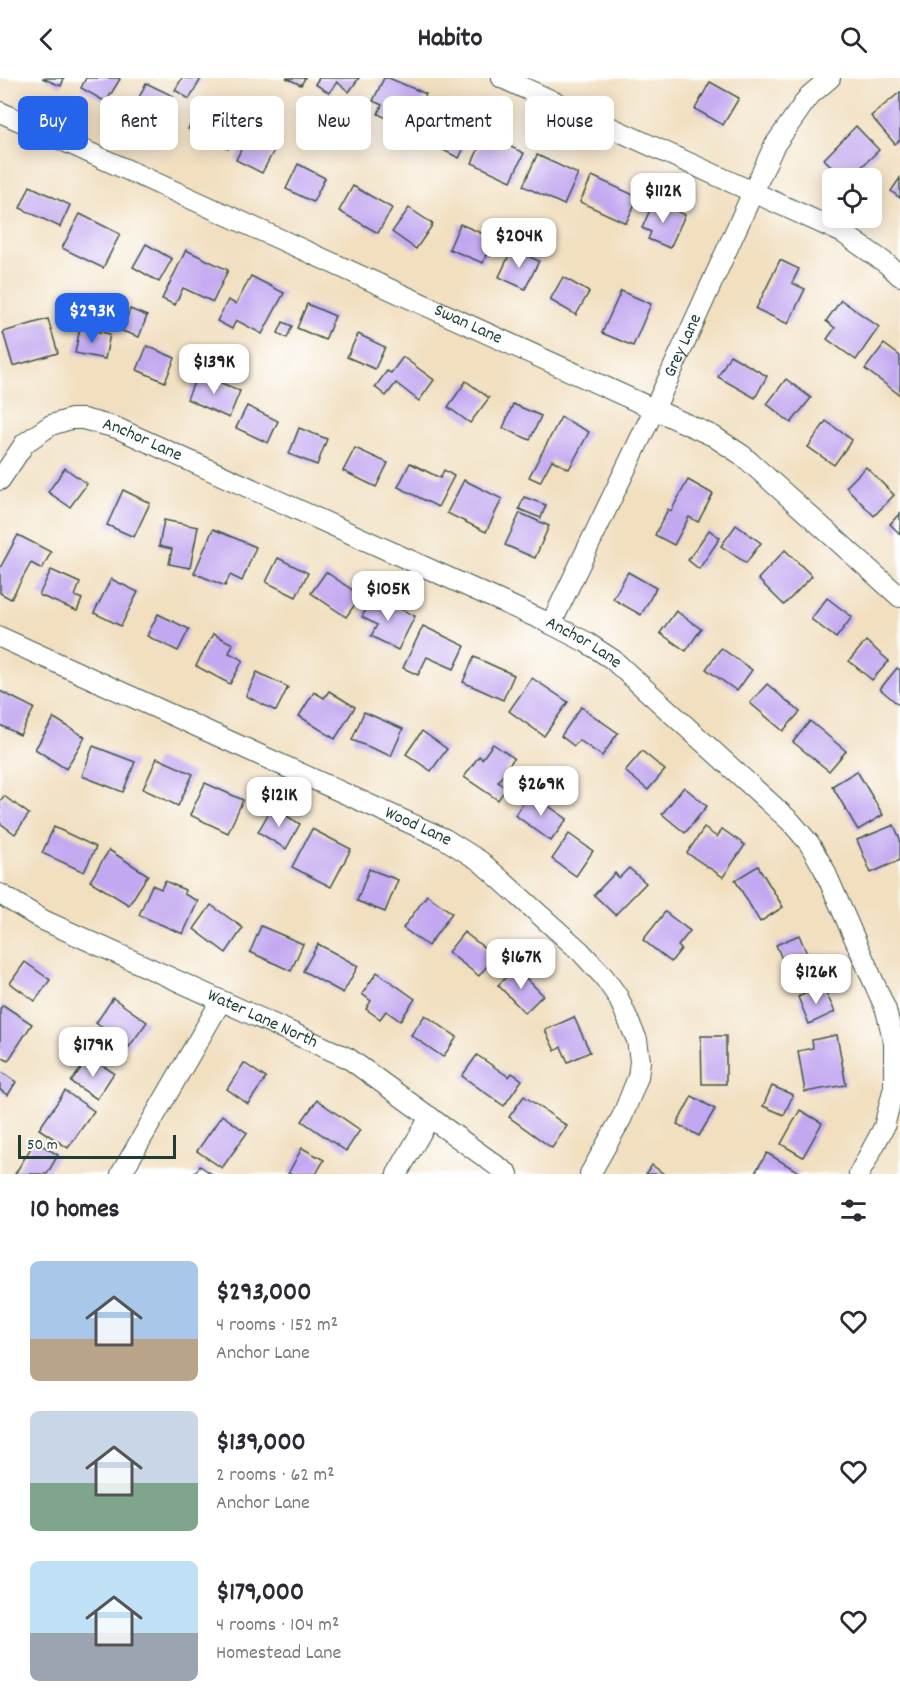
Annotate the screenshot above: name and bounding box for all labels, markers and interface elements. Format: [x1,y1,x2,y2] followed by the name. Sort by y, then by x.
[417,20,483,59] text: Habito
[30,23,63,56] icon: back
[837,23,870,56] icon: search
[18,96,88,150] chip: Buy
[100,96,178,150] chip: Rent
[190,96,284,150] chip: Filters
[296,96,371,150] chip: New
[383,96,513,150] chip: Apartment
[525,96,614,150] chip: House
[822,168,882,228] map controls
[822,168,882,228] button: locate
[621,173,705,224] pin: $112K
[645,178,681,206] text: $112K
[477,218,561,269] pin: $204K
[495,223,543,251] text: $204K
[50,293,134,344] pin: $293K
[69,298,115,326] text: $293K
[430,298,506,351] street label: Swan Lane
[658,310,708,382] street label: Grey Lane
[172,344,256,395] pin: $139K
[193,349,235,377] text: $139K
[100,412,186,468] street label: Anchor Lane
[346,571,430,622] pin: $105K
[366,576,410,604] text: $105K
[541,611,627,675] street label: Anchor Lane
[499,766,583,817] pin: $269K
[517,771,565,799] text: $269K
[237,777,321,828] pin: $121K
[261,782,297,810] text: $121K
[380,801,457,853] street label: Wood Lane
[479,939,563,990] pin: $167K
[500,944,542,972] text: $167K
[774,954,858,1005] pin: $126K
[795,959,837,987] text: $126K
[203,983,322,1055] street label: Water Lane North
[51,1027,135,1078] pin: $179K
[73,1032,113,1060] text: $179K
[18,1132,176,1160] scale bar
[27,1134,58,1157] text: 50 m
[30,1192,120,1229] text: 10 homes
[837,1194,870,1227] icon: filters
[216,1275,311,1312] text: $293,000
[78,1285,150,1357] icon: home
[837,1305,870,1338] icon: heart
[216,1312,338,1340] text: 4 rooms · 152 m²
[216,1340,310,1368] text: Anchor Lane
[216,1425,306,1462] text: $139,000
[78,1435,150,1507] icon: home
[837,1455,870,1488] icon: heart
[216,1462,335,1490] text: 2 rooms · 62 m²
[216,1490,310,1518] text: Anchor Lane
[216,1575,304,1612] text: $179,000
[78,1585,150,1657] icon: home
[837,1605,870,1638] icon: heart
[216,1612,339,1640] text: 4 rooms · 104 m²
[216,1640,341,1668] text: Homestead Lane

